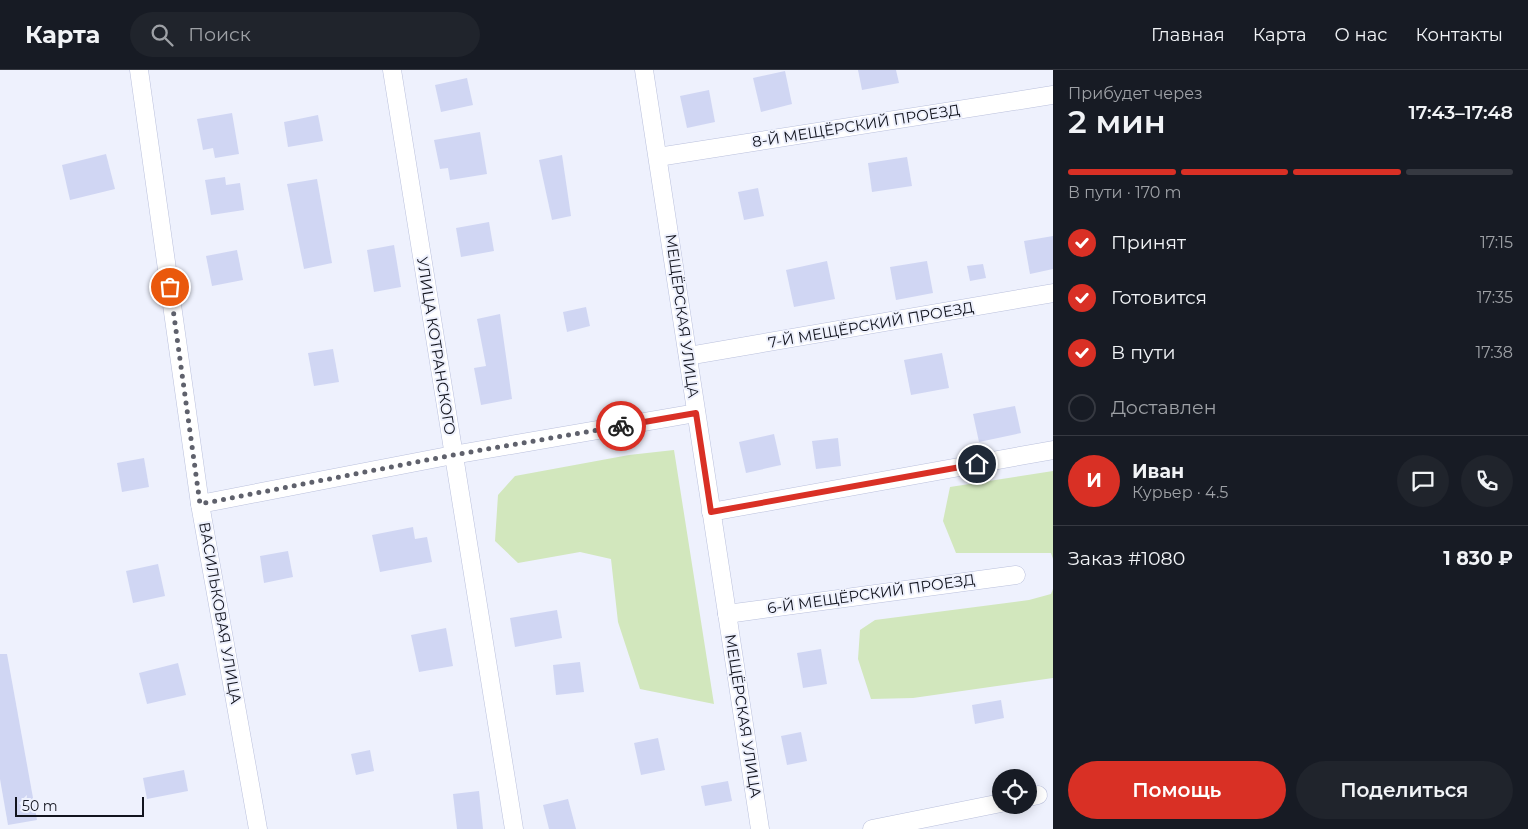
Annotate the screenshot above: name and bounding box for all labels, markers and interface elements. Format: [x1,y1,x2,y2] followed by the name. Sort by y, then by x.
[130,12,480,57] search box
[25,20,100,49] text: Карта
[148,21,176,49] icon: search
[188,23,251,46] text: Поиск
[1151,24,1225,46] text: Главная
[1253,24,1307,46] text: Карта
[1335,24,1387,46] text: О нас
[1415,24,1503,46] text: Контакты
[1068,84,1203,103] text: Прибудет через
[751,100,961,151] street label: 8-Й МЕЩЁРСКИЙ ПРОЕЗД
[1409,101,1513,124] text: 17:43–17:48
[1068,102,1166,141] text: 2 мин
[1068,183,1182,202] text: В пути · 170 m
[1068,229,1096,257] icon: check
[1111,231,1186,254] text: Принят
[662,233,703,399] street label: МЕЩЁРСКАЯ УЛИЦА
[1480,233,1513,252] text: 17:15
[413,255,460,436] street label: УЛИЦА КОТРАНСКОГО
[149,266,191,308] pin
[156,273,184,301] icon: bag
[1068,284,1096,312] icon: check
[1111,286,1207,309] text: Готовится
[1477,288,1513,307] text: 17:35
[767,297,975,352] street label: 7-Й МЕЩЁРСКИЙ ПРОЕЗД
[1068,339,1096,367] icon: check
[1111,341,1176,364] text: В пути
[1475,343,1513,362] text: 17:38
[1111,396,1217,419] text: Доставлен
[596,401,646,451] courier
[607,412,635,440] icon: bike
[956,443,998,485] pin
[963,450,991,478] icon: home
[1397,455,1449,507] button: chat
[1461,455,1513,507] button: phone
[1132,460,1184,483] text: Иван
[1086,469,1102,492] text: И
[1132,483,1228,502] text: Курьер · 4.5
[195,520,246,706] street label: ВАСИЛЬКОВАЯ УЛИЦА
[1068,547,1185,570] text: Заказ #1080
[1443,547,1513,570] text: 1 830 ₽
[766,570,976,617] street label: 6-Й МЕЩЁРСКИЙ ПРОЕЗД
[721,633,766,799] street label: МЕЩЁРСКАЯ УЛИЦА
[1068,761,1286,819] button: Помощь
[1296,761,1513,819] button: Поделиться
[992,769,1037,814] map controls
[992,769,1037,814] button: locate
[15,794,144,817] scale bar
[22,797,58,815] text: 50 m

